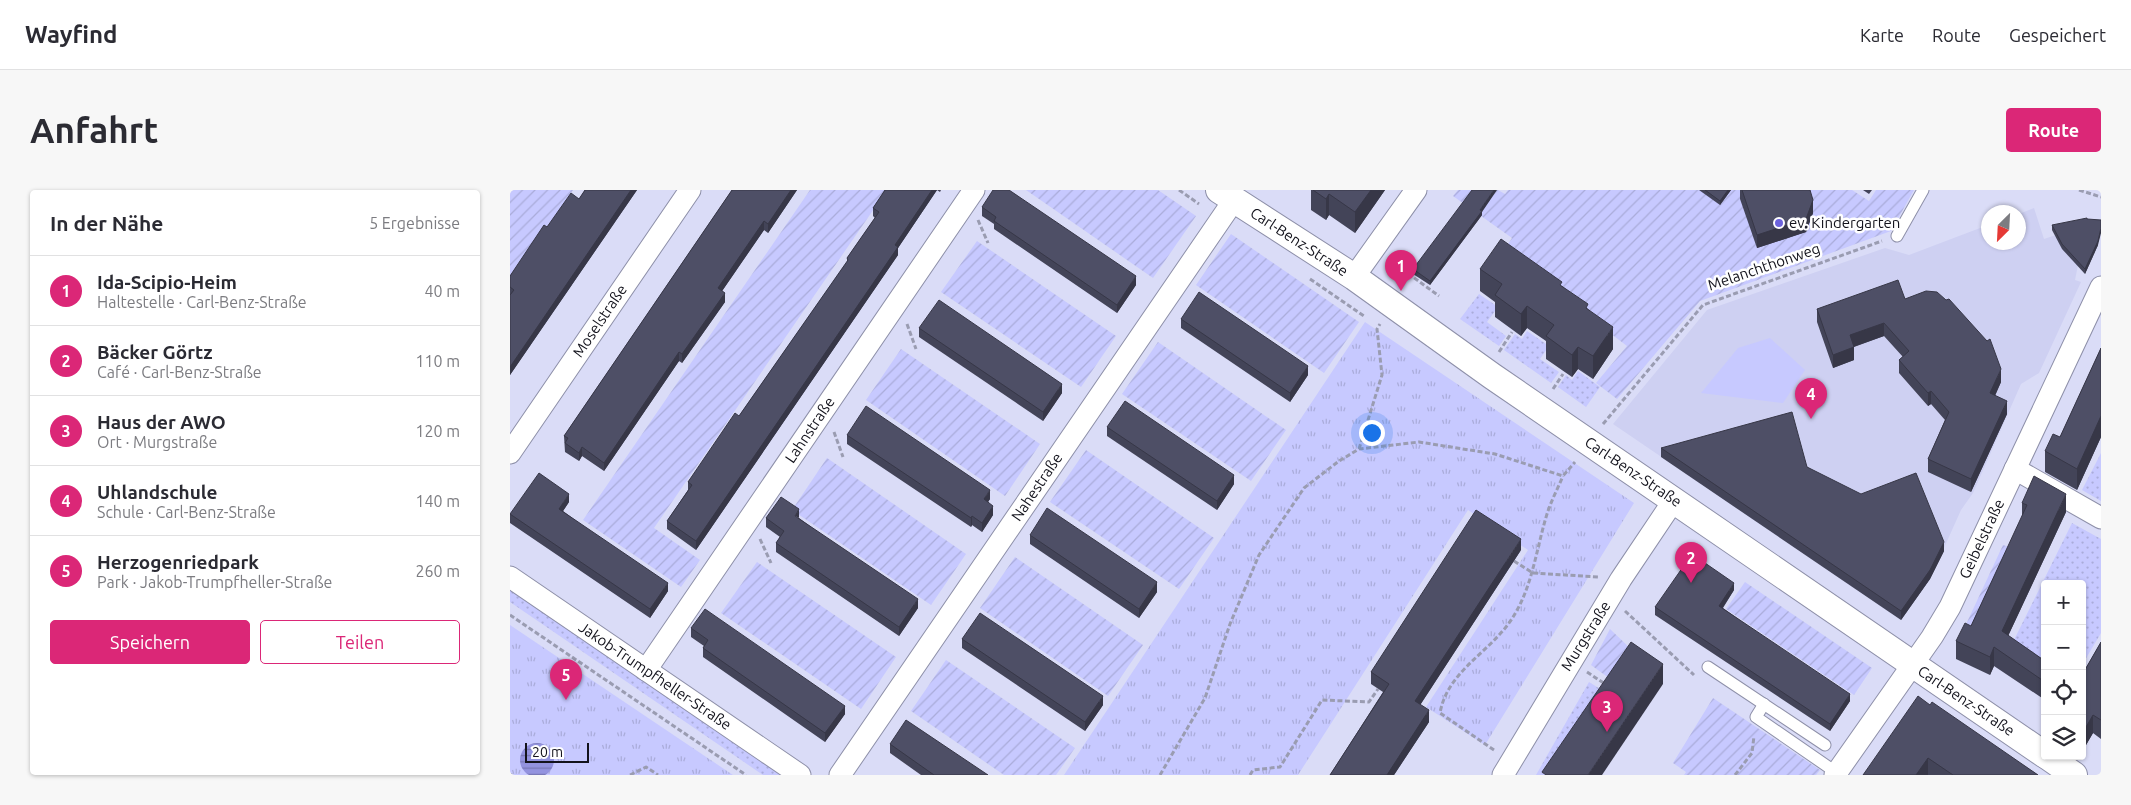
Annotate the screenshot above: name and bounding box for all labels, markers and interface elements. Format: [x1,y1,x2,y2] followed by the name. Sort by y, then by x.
[25,21,117,48] text: Wayfind
[1860,25,1904,45] text: Karte
[1932,25,1981,45] text: Route
[2009,25,2106,45] text: Gespeichert
[2006,108,2101,152] button: Route
[30,110,158,150] text: Anfahrt
[1247,204,1351,279] street label: Carl-Benz-Straße
[1981,205,2026,250] north arrow
[50,211,163,235] text: In der Nähe
[369,214,460,232] text: 5 Ergebnisse
[1789,214,1900,231] place label: ev. Kindergarten
[1773,217,1785,229] marker: ev. Kindergarten
[1706,239,1822,294] street label: Melanchthonweg
[1385,250,1417,291] pin: 1
[97,271,237,293] text: Ida-Scipio-Heim
[569,281,630,360] street label: Moselstraße
[61,282,71,300] text: 1
[424,282,460,300] text: 40 m
[97,293,307,311] text: Haltestelle · Carl-Benz-Straße
[97,341,212,363] text: Bäcker Görtz
[61,352,71,370] text: 2
[415,352,460,370] text: 110 m
[97,363,262,381] text: Café · Carl-Benz-Straße
[1795,378,1827,419] pin: 4
[781,394,838,466] street label: Lahnstraße
[97,411,226,433] text: Haus der AWO
[1359,420,1385,446] your location
[61,422,71,440] text: 3
[415,422,460,440] text: 120 m
[97,433,217,451] text: Ort · Murgstraße
[1582,433,1685,510] street label: Carl-Benz-Straße
[1008,449,1066,524] street label: Nahestraße
[97,481,217,503] text: Uhlandschule
[61,492,71,510] text: 4
[415,492,460,510] text: 140 m
[1956,496,2007,581] street label: Geibelstraße
[97,503,276,521] text: Schule · Carl-Benz-Straße
[1675,542,1707,583] pin: 2
[97,551,259,573] text: Herzogenriedpark
[61,562,71,580] text: 5
[415,562,460,580] text: 260 m
[97,573,332,591] text: Park · Jakob-Trumpfheller-Straße
[2041,580,2086,760] map controls
[2041,580,2086,625] button: +
[1557,598,1614,674] street label: Murgstraße
[576,618,735,733] street label: Jakob-Trumpfheller-Straße
[50,620,250,664] button: Speichern
[260,620,460,664] button: Teilen
[2041,625,2086,670] button: −
[550,659,582,700] pin: 5
[1915,662,2018,739] street label: Carl-Benz-Straße
[2041,670,2086,715] button: locate
[1591,691,1623,732] pin: 3
[2041,715,2086,760] button: layers
[525,740,589,763] scale bar
[532,744,563,760] text: 20 m

